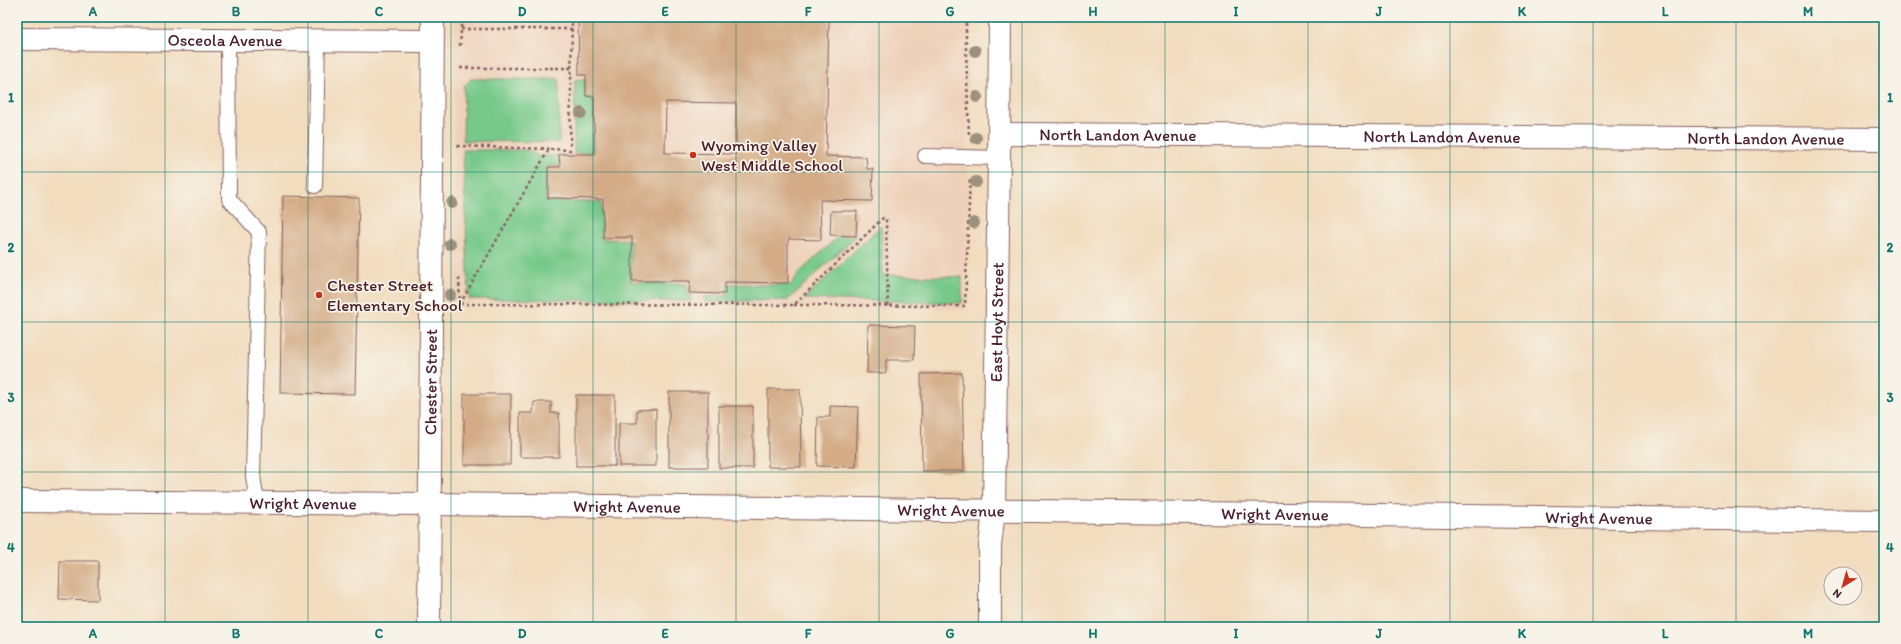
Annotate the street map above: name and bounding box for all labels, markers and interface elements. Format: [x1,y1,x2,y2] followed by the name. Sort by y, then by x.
[88,4,98,19] text: A
[232,4,241,19] text: B
[375,4,384,19] text: C
[518,4,527,19] text: D
[661,4,669,19] text: E
[805,4,812,19] text: F
[946,4,955,19] text: G
[1089,4,1098,19] text: H
[1234,4,1239,19] text: I
[1375,4,1383,19] text: J
[1518,4,1527,19] text: K
[1662,4,1669,19] text: L
[1803,4,1813,19] text: M
[167,30,283,50] street label: Osceola Avenue
[8,90,14,105] text: 1
[1887,90,1893,105] text: 1
[1039,124,1197,145] street label: North Landon Avenue
[1363,126,1521,147] street label: North Landon Avenue
[1687,128,1845,149] street label: North Landon Avenue
[701,135,843,175] place label: Wyoming Valley West Middle School
[688,150,698,160] marker: Wyoming Valley West Middle School
[8,240,15,255] text: 2
[1887,240,1894,255] text: 2
[986,262,1008,382] street label: East Hoyt Street
[327,275,463,315] place label: Chester Street Elementary School
[314,290,324,300] marker: Chester Street Elementary School
[420,329,441,435] street label: Chester Street
[7,390,15,405] text: 3
[1886,390,1894,405] text: 3
[249,493,357,513] street label: Wright Avenue
[573,496,681,517] street label: Wright Avenue
[897,499,1005,521] street label: Wright Avenue
[1221,503,1329,525] street label: Wright Avenue
[1545,507,1653,528] street label: Wright Avenue
[7,540,15,555] text: 4
[1886,540,1894,555] text: 4
[1823,566,1863,606] north arrow
[1830,586,1844,601] text: N
[88,626,98,641] text: A
[232,626,241,641] text: B
[375,626,384,641] text: C
[518,626,527,641] text: D
[661,626,669,641] text: E
[805,626,812,641] text: F
[946,626,955,641] text: G
[1089,626,1098,641] text: H
[1234,626,1239,641] text: I
[1375,626,1383,641] text: J
[1518,626,1527,641] text: K
[1662,626,1669,641] text: L
[1803,626,1813,641] text: M

